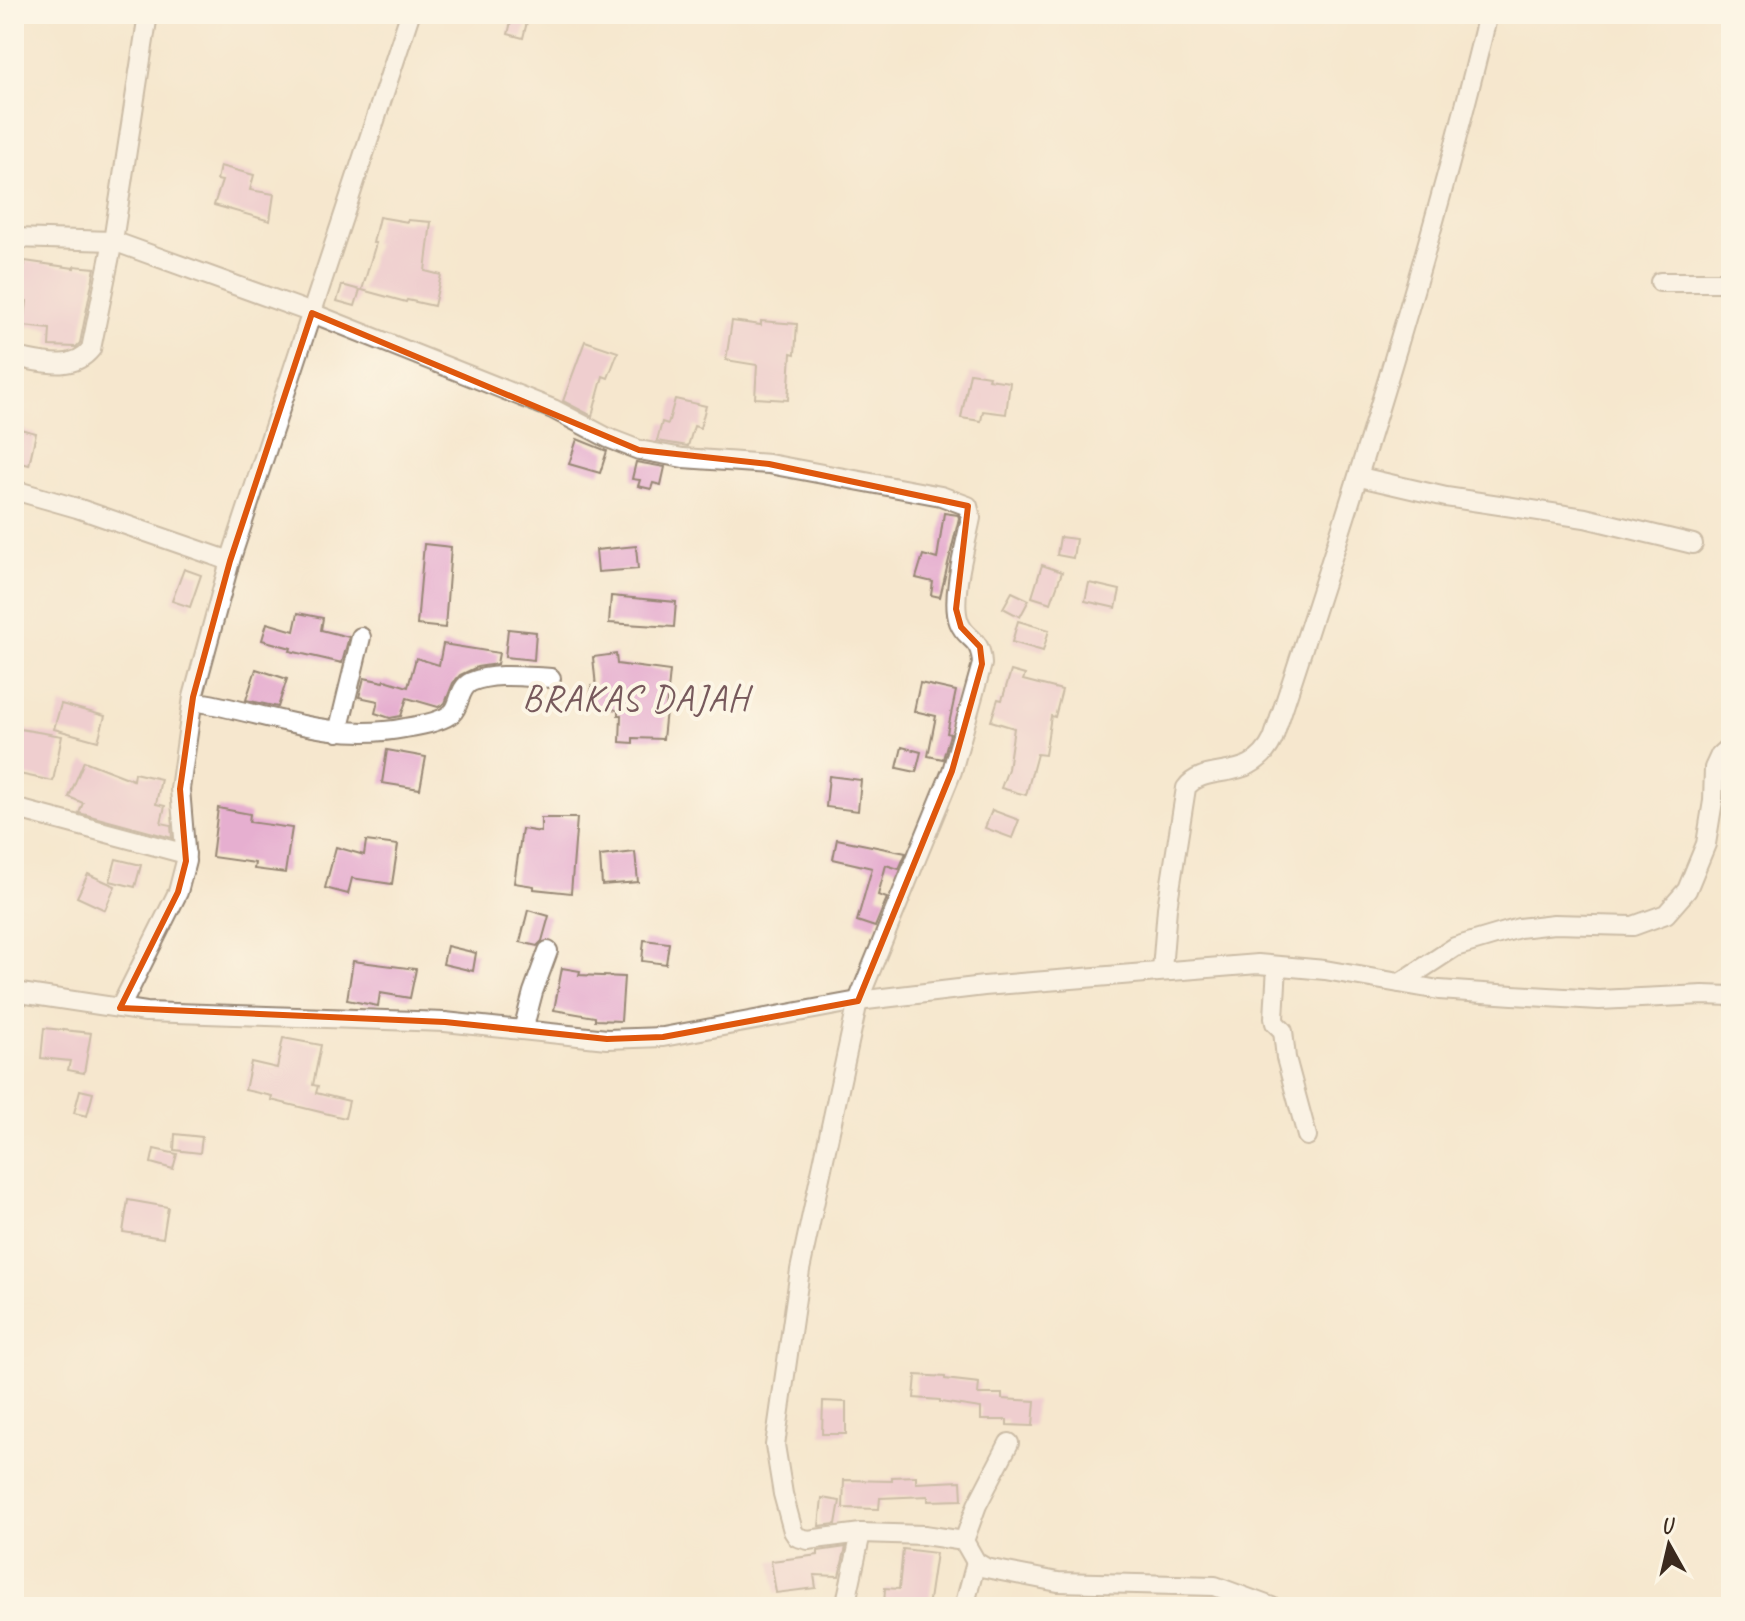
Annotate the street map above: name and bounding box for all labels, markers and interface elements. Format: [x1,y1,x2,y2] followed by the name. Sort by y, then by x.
[522,675,754,721] district label: BRAKAS DAJAH
[1629,1505,1709,1585] north arrow
[1659,1511,1678,1541] text: U

